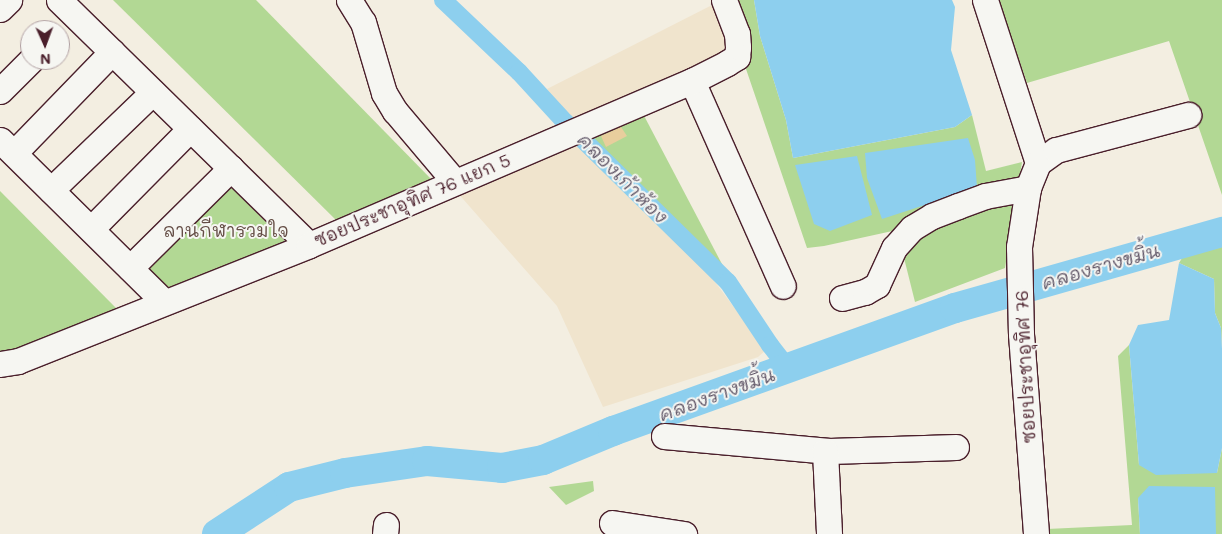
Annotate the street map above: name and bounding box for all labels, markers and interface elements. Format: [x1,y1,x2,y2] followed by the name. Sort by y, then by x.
[20,20,70,70] north arrow
[40,50,51,69] text: N
[573,128,673,228] water label: คลองเก้าห้อง
[311,149,513,251] street label: ซอยประชาอุทิศ 76 แยก 5
[163,219,289,241] park label: ลานกีฬารวมใจ
[1039,238,1163,294] water label: คลองรางขมิ้น
[1010,290,1040,444] street label: ซอยประชาอุทิศ 76
[656,362,778,426] water label: คลองรางขมิ้น

